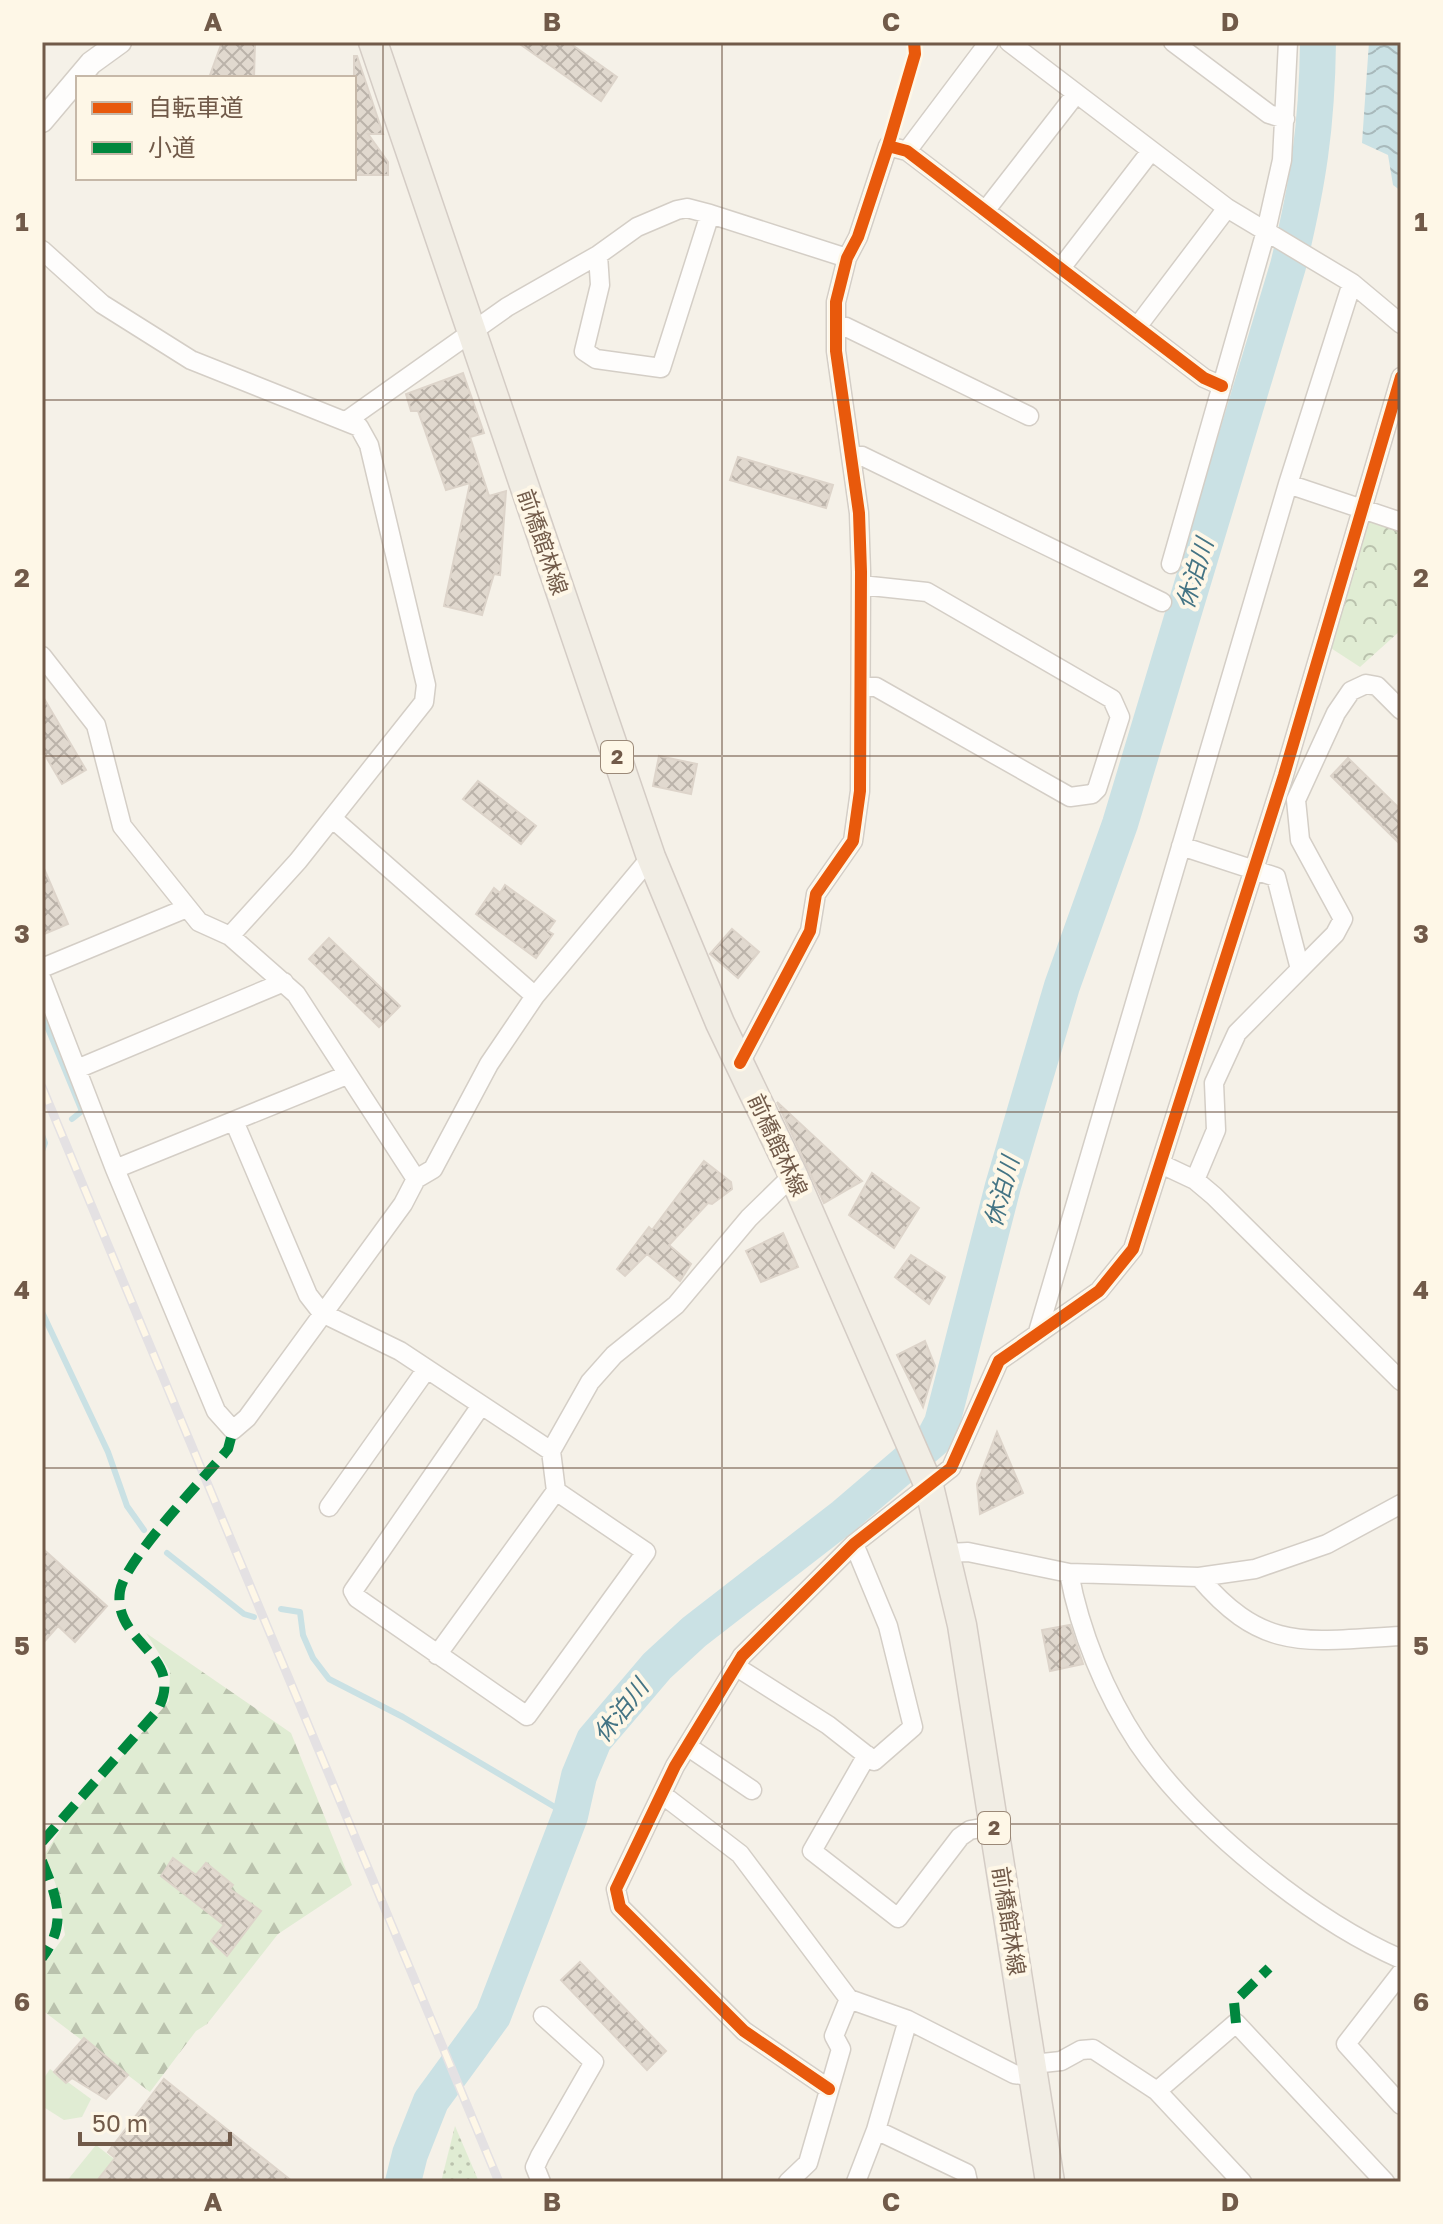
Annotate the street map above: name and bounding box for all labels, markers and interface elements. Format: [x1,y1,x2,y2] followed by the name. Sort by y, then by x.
[204,6,223,37] text: A
[543,6,561,37] text: B
[882,6,900,37] text: C
[1221,6,1239,37] text: D
[76,76,356,180] legend
[148,92,244,121] text: 自転車道
[148,132,196,161] text: 小道
[15,206,29,237] text: 1
[1414,206,1428,237] text: 1
[513,485,574,598] street label: 前橋館林線
[1169,532,1219,612] water label: 休泊川
[14,562,30,593] text: 2
[1413,562,1429,593] text: 2
[601,741,633,773] road number: 2
[14,918,30,949] text: 3
[1413,918,1429,949] text: 3
[743,1089,814,1200] street label: 前橋館林線
[977,1150,1025,1230] water label: 休泊川
[14,1274,30,1305] text: 4
[1413,1274,1429,1305] text: 4
[14,1630,30,1661] text: 5
[1413,1630,1429,1661] text: 5
[586,1670,655,1747] water label: 休泊川
[978,1812,1010,1844] road number: 2
[988,1864,1031,1977] street label: 前橋館林線
[14,1986,30,2017] text: 6
[1413,1986,1429,2017] text: 6
[80,2096,230,2146] scale bar
[92,2108,148,2137] text: 50 m
[204,2186,223,2217] text: A
[543,2186,561,2217] text: B
[882,2186,900,2217] text: C
[1221,2186,1239,2217] text: D

